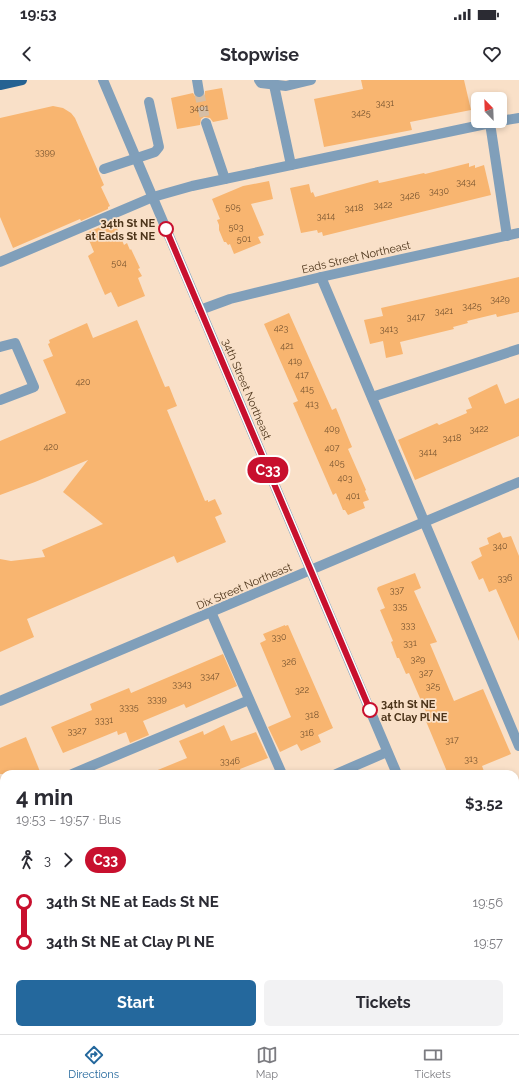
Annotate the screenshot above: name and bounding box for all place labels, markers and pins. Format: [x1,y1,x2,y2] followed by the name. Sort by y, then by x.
[85,217,155,243] place label: 34th St NE at Eads St NE
[158,221,174,237] marker: 34th St NE at Eads St NE
[381,698,448,724] place label: 34th St NE at Clay Pl NE
[362,702,378,718] marker: 34th St NE at Clay Pl NE

